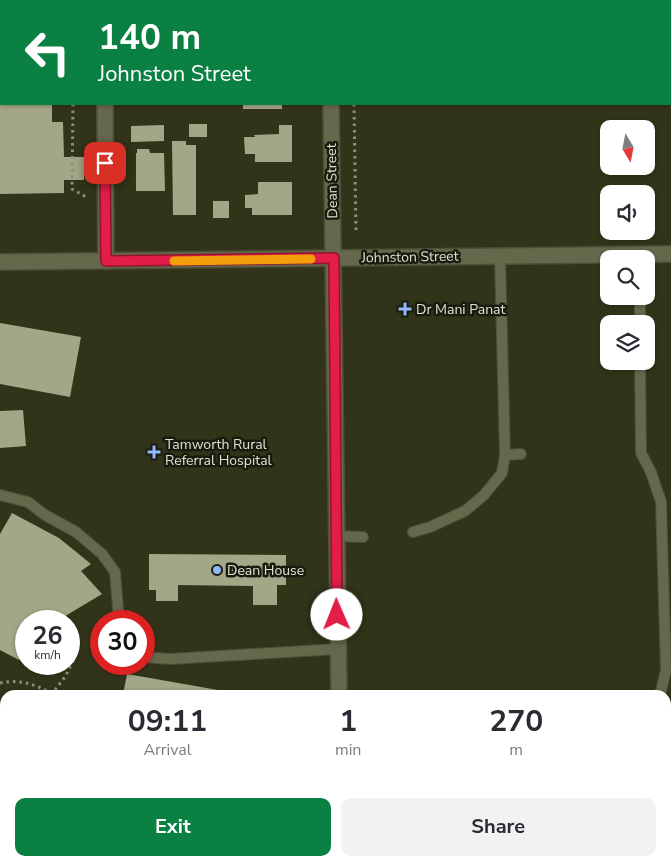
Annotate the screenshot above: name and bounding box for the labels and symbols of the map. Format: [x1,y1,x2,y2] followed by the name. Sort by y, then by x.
[600,120,655,175] north arrow
[84,142,126,184] pin
[322,143,342,219] street label: Dean Street
[360,247,459,267] street label: Johnston Street
[416,300,506,319] place label: Dr Mani Panat
[398,302,412,316] marker: Dr Mani Panat
[165,435,273,470] place label: Tamworth Rural Referral Hospital
[147,445,161,459] marker: Tamworth Rural Referral Hospital
[227,561,304,580] place label: Dean House
[211,564,223,576] marker: Dean House
[310,588,362,640] position arrow
[90,610,155,675] speed limit sign: 30

